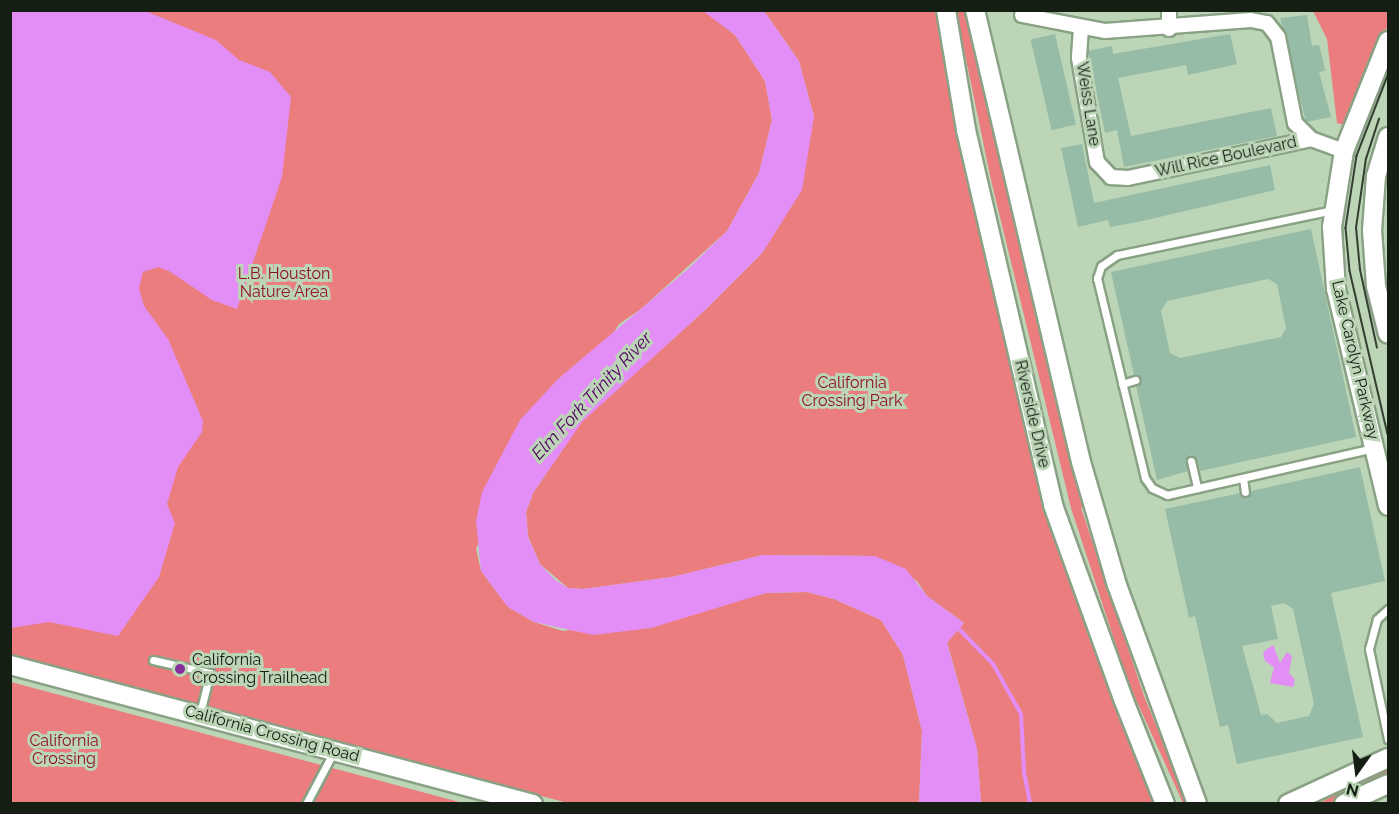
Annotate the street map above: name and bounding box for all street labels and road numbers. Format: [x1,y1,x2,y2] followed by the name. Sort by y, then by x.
[1072,61,1104,147] street label: Weiss Lane
[1153,133,1299,181] street label: Will Rice Boulevard
[1327,278,1383,442] street label: Lake Carolyn Parkway
[1010,358,1054,470] street label: Riverside Drive
[183,701,361,767] street label: California Crossing Road

